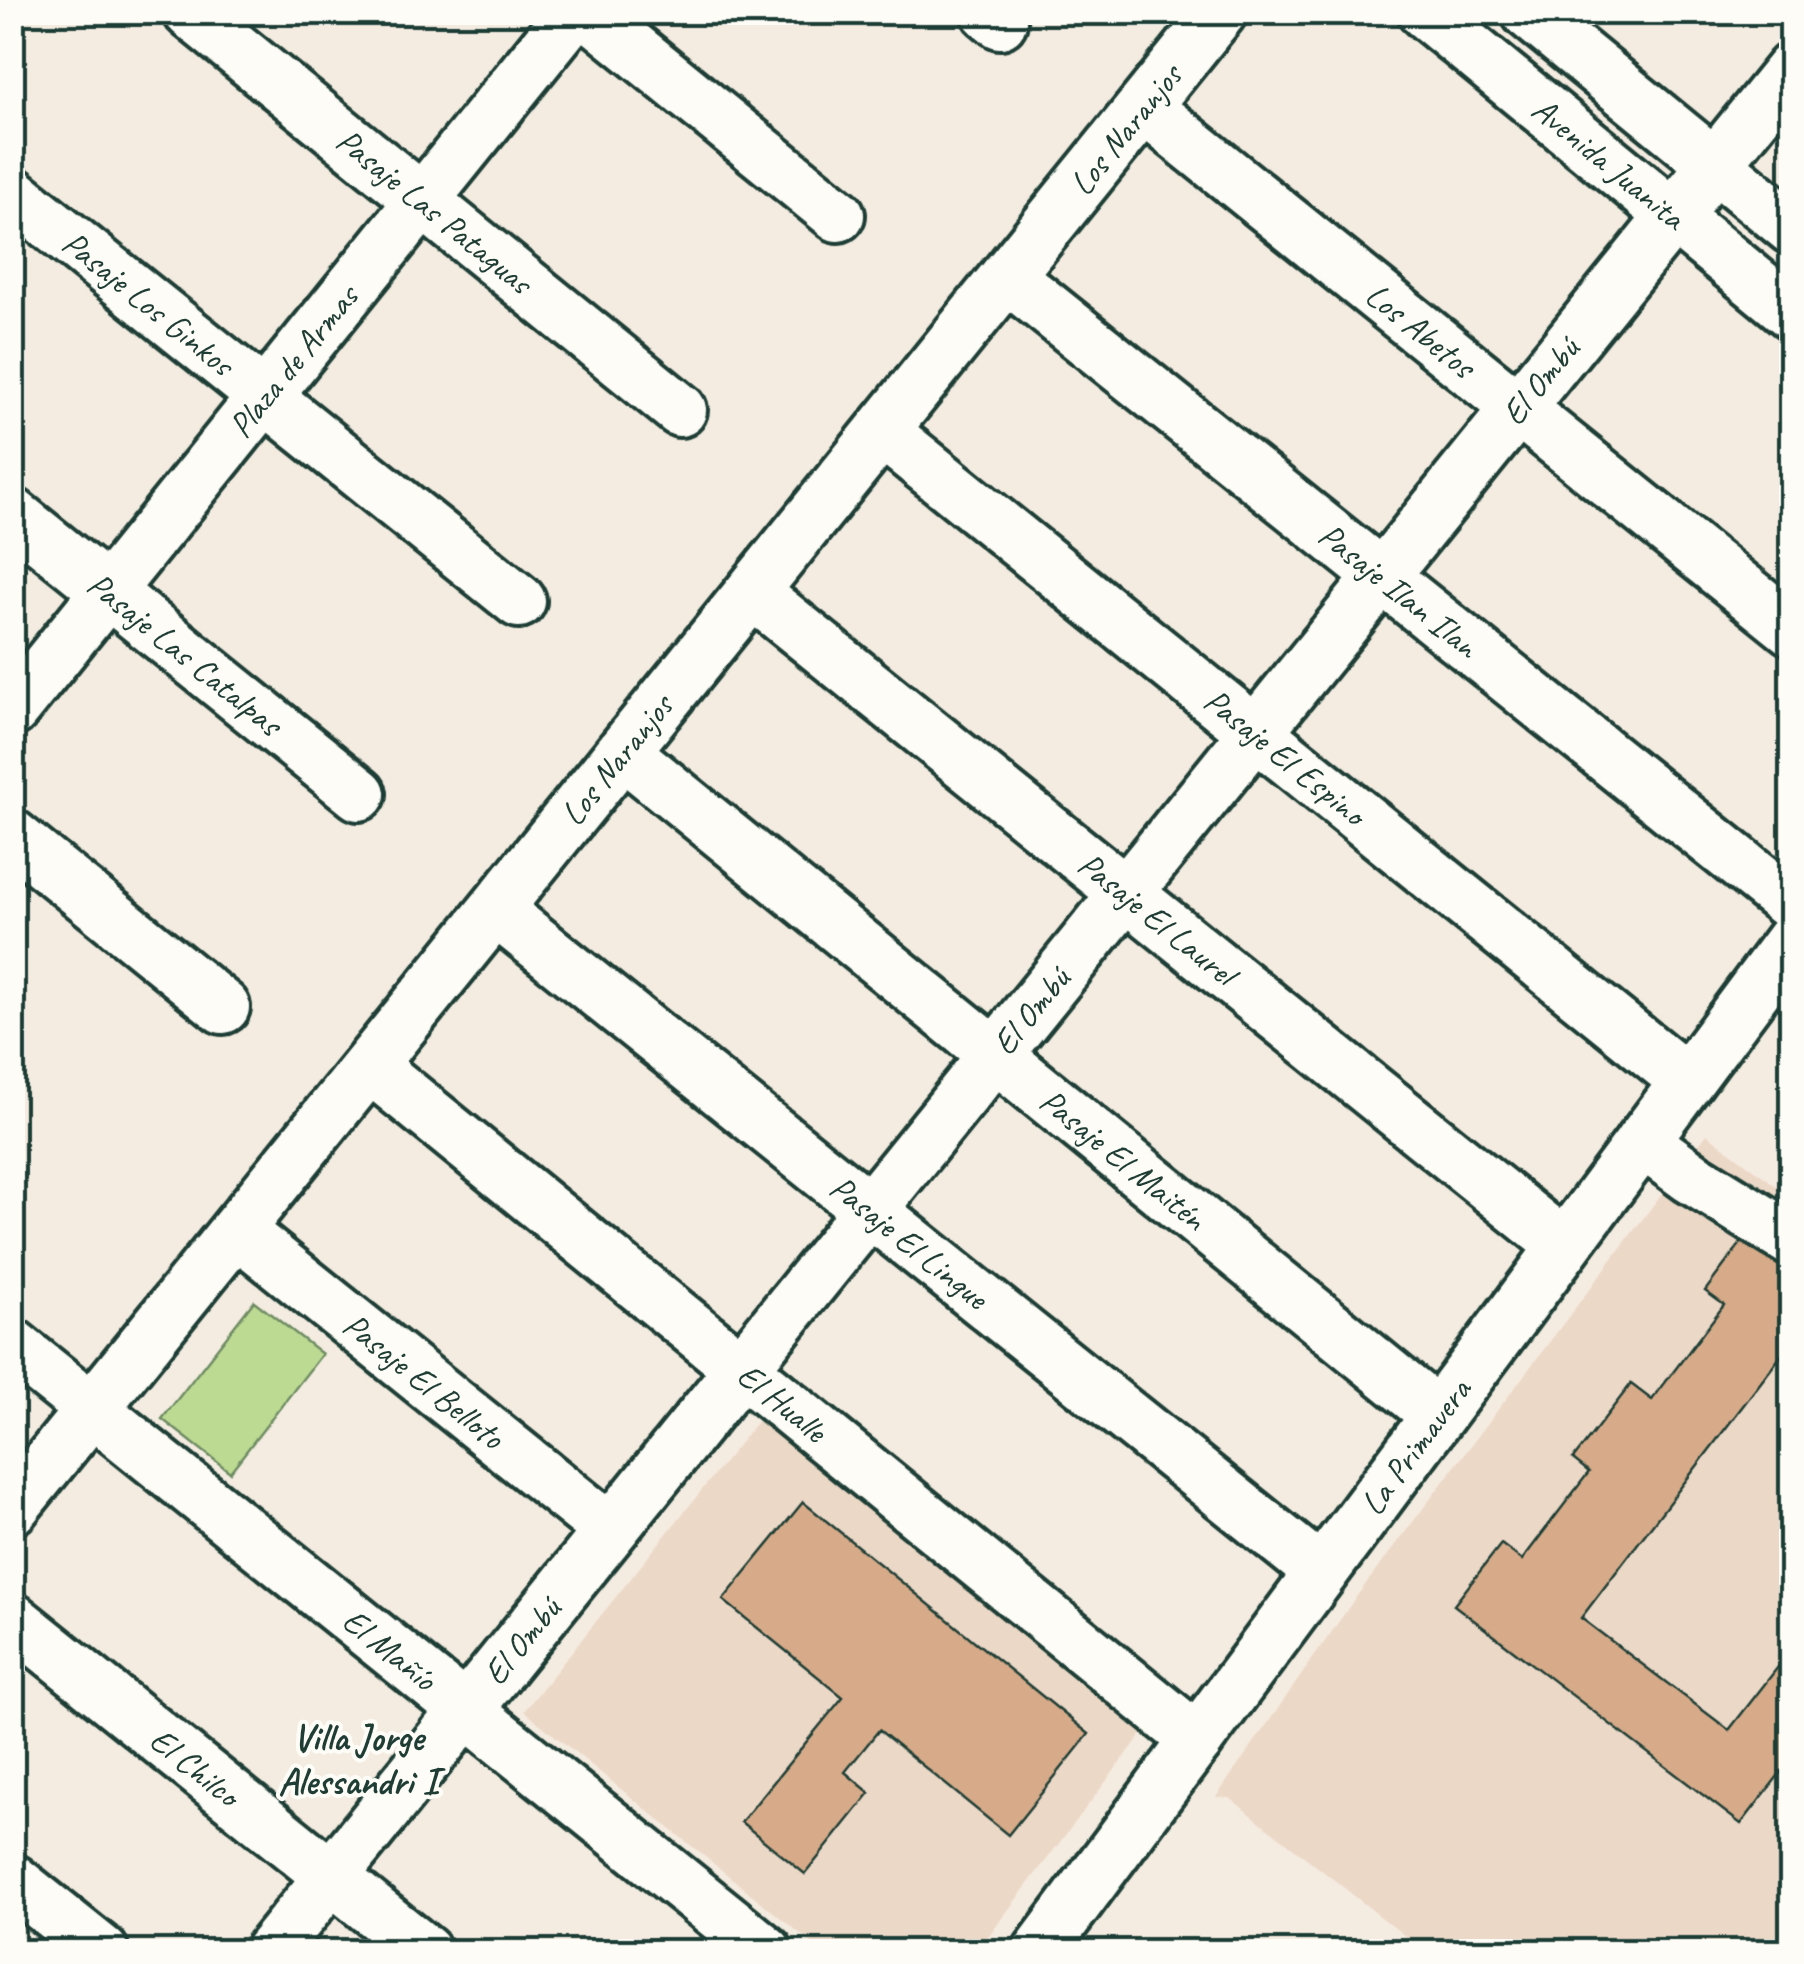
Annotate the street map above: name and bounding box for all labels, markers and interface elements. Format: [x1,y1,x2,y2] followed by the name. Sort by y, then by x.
[1059,52,1194,204] street label: Los Naranjos
[1523,87,1697,241] street label: Avenida Juanita
[327,118,544,306] street label: Pasaje Las Pataguas
[53,220,246,387] street label: Pasaje Los Ginkos
[1357,272,1487,389] street label: Los Abetos
[218,273,370,447] street label: Plaza de Armas
[1491,326,1591,434] street label: El Ombú
[1310,512,1490,669] street label: Pasaje Ilan Ilan
[78,561,294,747] street label: Pasaje Las Catalpas
[1195,678,1378,837] street label: Pasaje El Espino
[550,682,685,834] street label: Los Naranjos
[1069,841,1249,999] street label: Pasaje El Laurel
[982,956,1081,1064] street label: El Ombú
[1031,1078,1217,1241] street label: Pasaje El Maitén
[821,1165,1000,1320] street label: Pasaje El Lingue
[334,1302,515,1460] street label: Pasaje El Belloto
[728,1352,838,1454] street label: El Hualle
[1350,1368,1482,1524] street label: La Primavera
[473,1586,572,1694] street label: El Ombú
[334,1598,447,1702] street label: El Mañío
[278,1714,446,1805] district label: Villa Jorge Alessandri I
[141,1717,252,1819] street label: El Chilco

